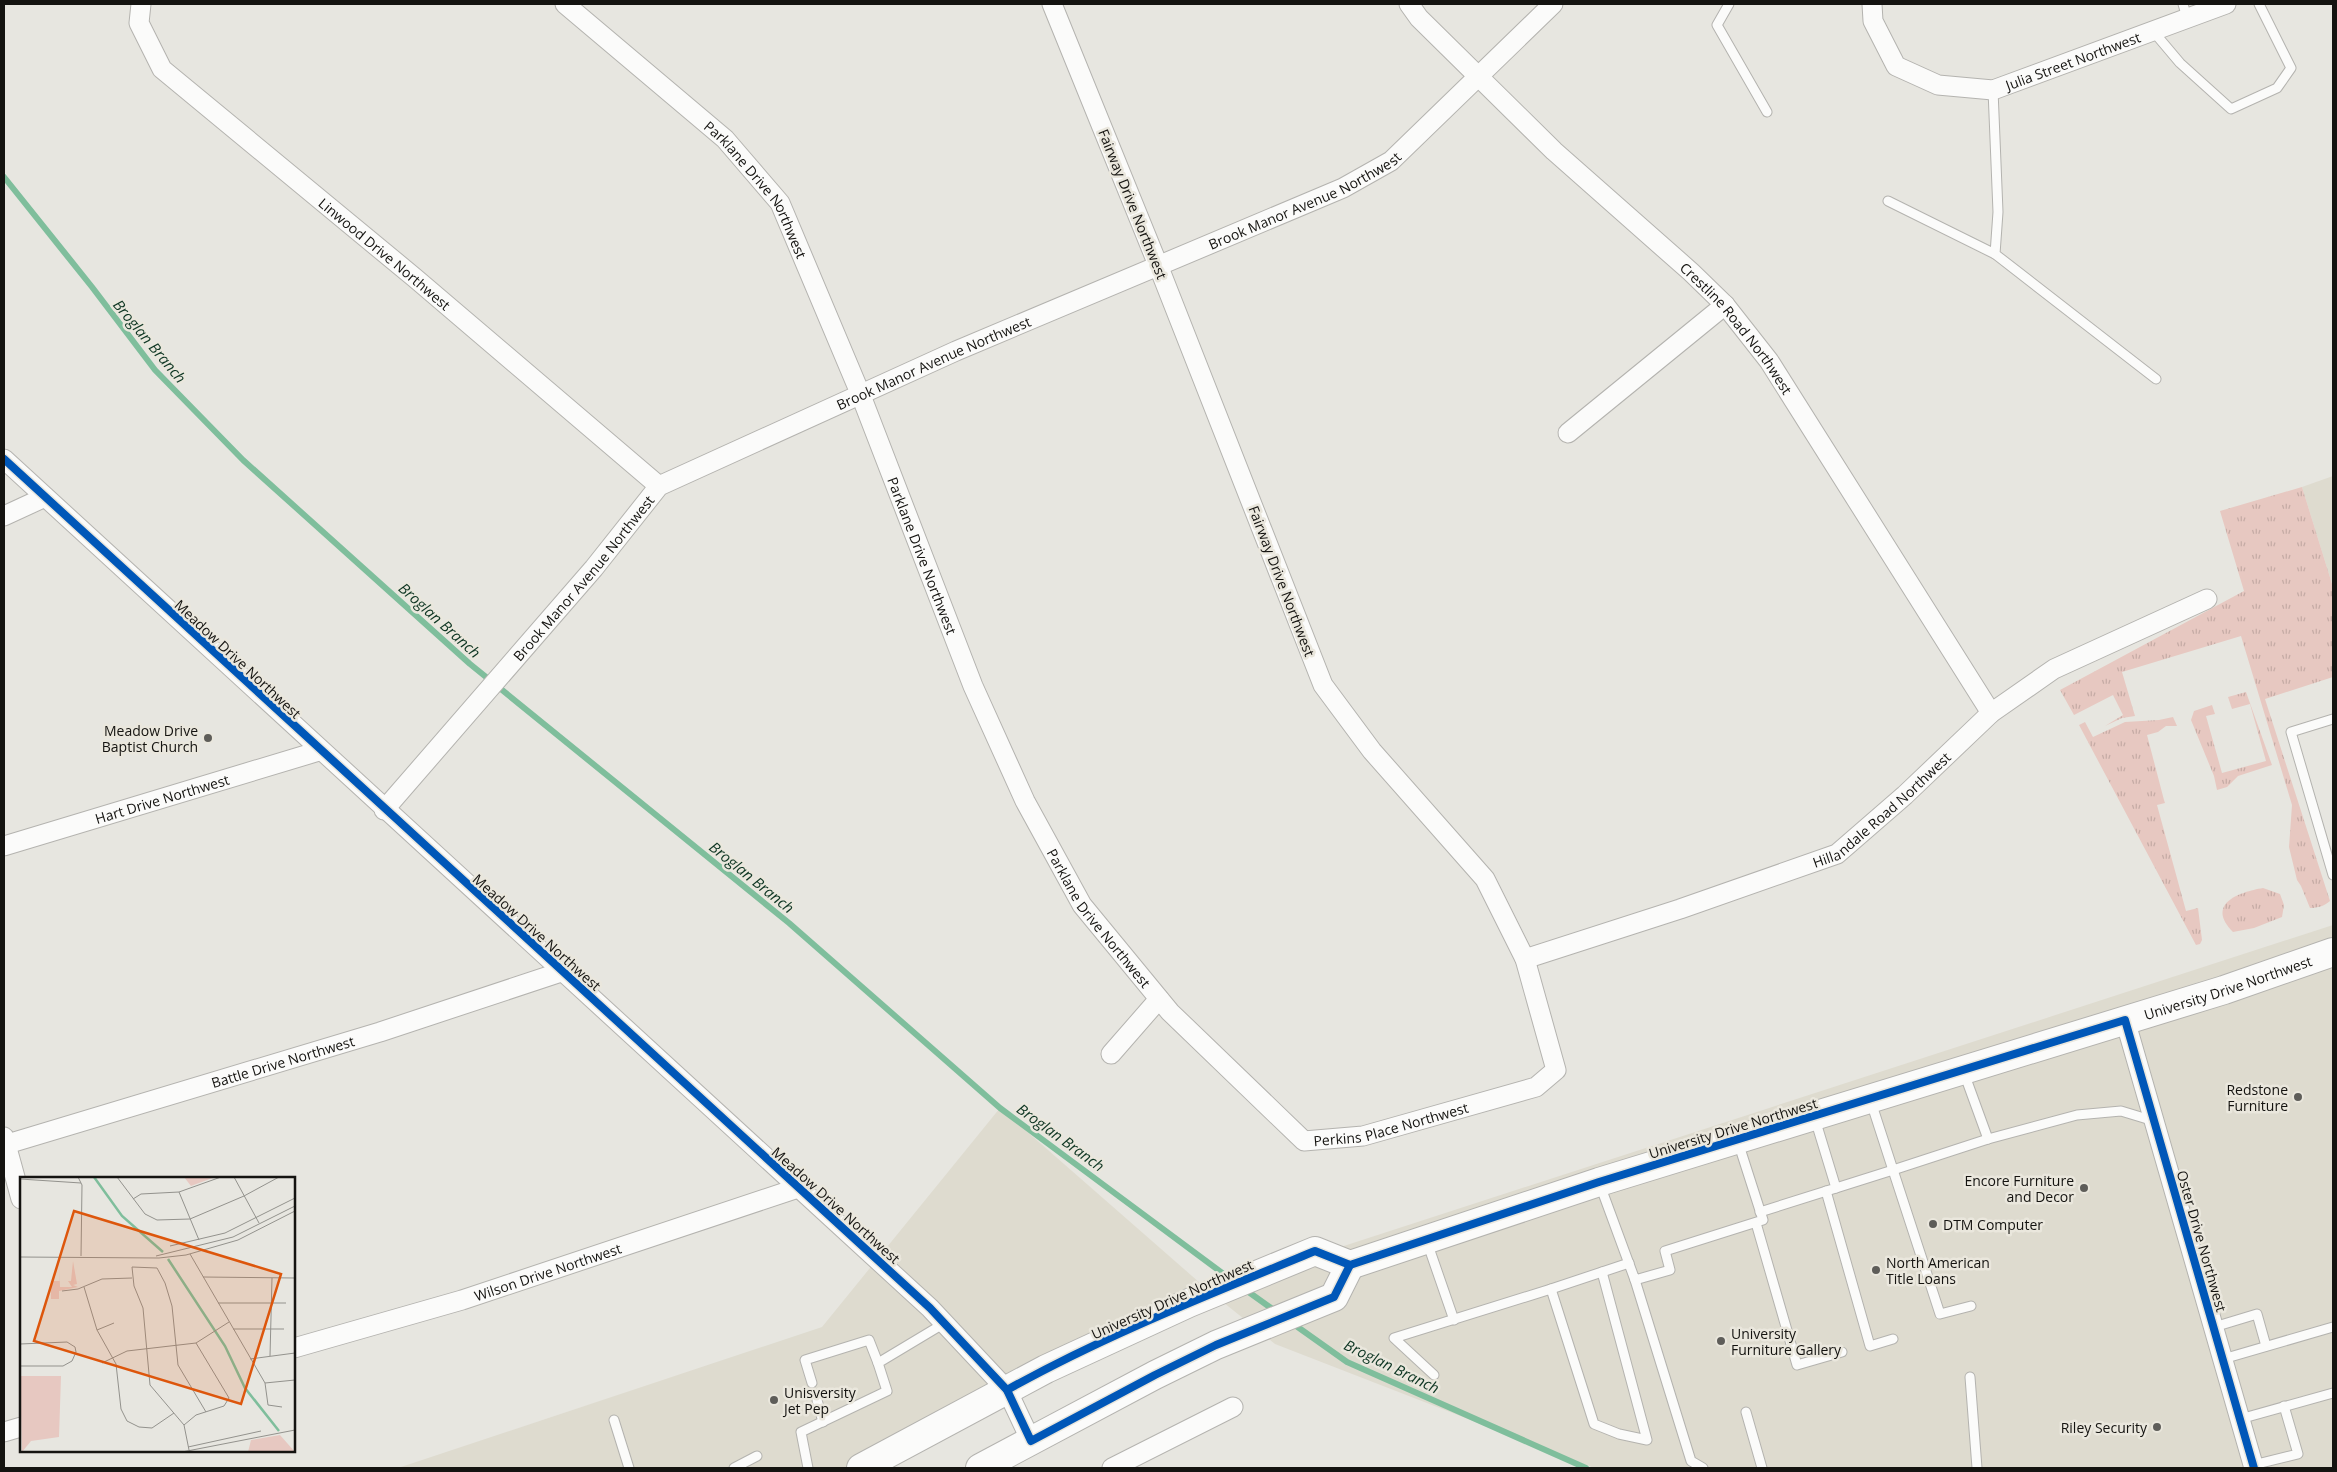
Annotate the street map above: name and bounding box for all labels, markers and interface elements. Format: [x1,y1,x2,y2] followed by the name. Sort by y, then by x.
[2001,27,2143,95] street label: Julia Street Northwest
[700,116,812,261] street label: Parklane Drive Northwest
[1094,126,1172,282] street label: Fairway Drive Northwest
[1205,147,1405,253] street label: Brook Manor Avenue Northwest
[315,193,455,314] street label: Linwood Drive Northwest
[1676,258,1797,398] street label: Crestline Road Northwest
[109,295,191,387] water label: Broglan Branch
[833,311,1033,414] street label: Brook Manor Avenue Northwest
[884,474,962,637] street label: Parklane Drive Northwest
[508,491,658,665] street label: Brook Manor Avenue Northwest
[1244,503,1320,659] street label: Fairway Drive Northwest
[395,578,485,662] water label: Broglan Branch
[171,595,305,723] street label: Meadow Drive Northwest
[102,721,198,756] place label: Meadow Drive Baptist Church
[202,732,214,744] marker: Meadow Drive Baptist Church
[1810,747,1954,871] street label: Hillandale Road Northwest
[93,769,231,828] street label: Hart Drive Northwest
[706,837,798,917] water label: Broglan Branch
[1043,845,1155,991] street label: Parklane Drive Northwest
[469,869,605,995] street label: Meadow Drive Northwest
[2142,951,2314,1024] street label: University Drive Northwest
[209,1031,357,1092] street label: Battle Drive Northwest
[2226,1080,2288,1115] place label: Redstone Furniture
[2292,1091,2304,1103] marker: Redstone Furniture
[1646,1093,1820,1163] street label: University Drive Northwest
[1313,1097,1470,1150] street label: Perkins Place Northwest
[1013,1099,1109,1175] water label: Broglan Branch
[768,1142,904,1268] street label: Meadow Drive Northwest
[2173,1168,2231,1314] street label: Oster Drive Northwest
[1964,1171,2074,1206] place label: Encore Furniture and Decor
[20,1177,295,1452] inset map
[2078,1182,2090,1194] marker: Encore Furniture and Decor
[1943,1215,2043,1234] place label: DTM Computer
[1927,1218,1939,1230] marker: DTM Computer
[472,1238,624,1305] street label: Wilson Drive Northwest
[1886,1253,1990,1288] place label: North American Title Loans
[1088,1255,1256,1343] street label: University Drive Northwest
[1870,1264,1882,1276] marker: North American Title Loans
[1731,1324,1842,1359] place label: University Furniture Gallery
[1341,1334,1443,1398] water label: Broglan Branch
[1715,1335,1727,1347] marker: University Furniture Gallery
[782,1383,857,1418] place label: Unisversity Jet Pep
[768,1394,780,1406] marker: Unisversity Jet Pep
[2061,1418,2148,1437] place label: Riley Security
[2151,1421,2163,1433] marker: Riley Security

